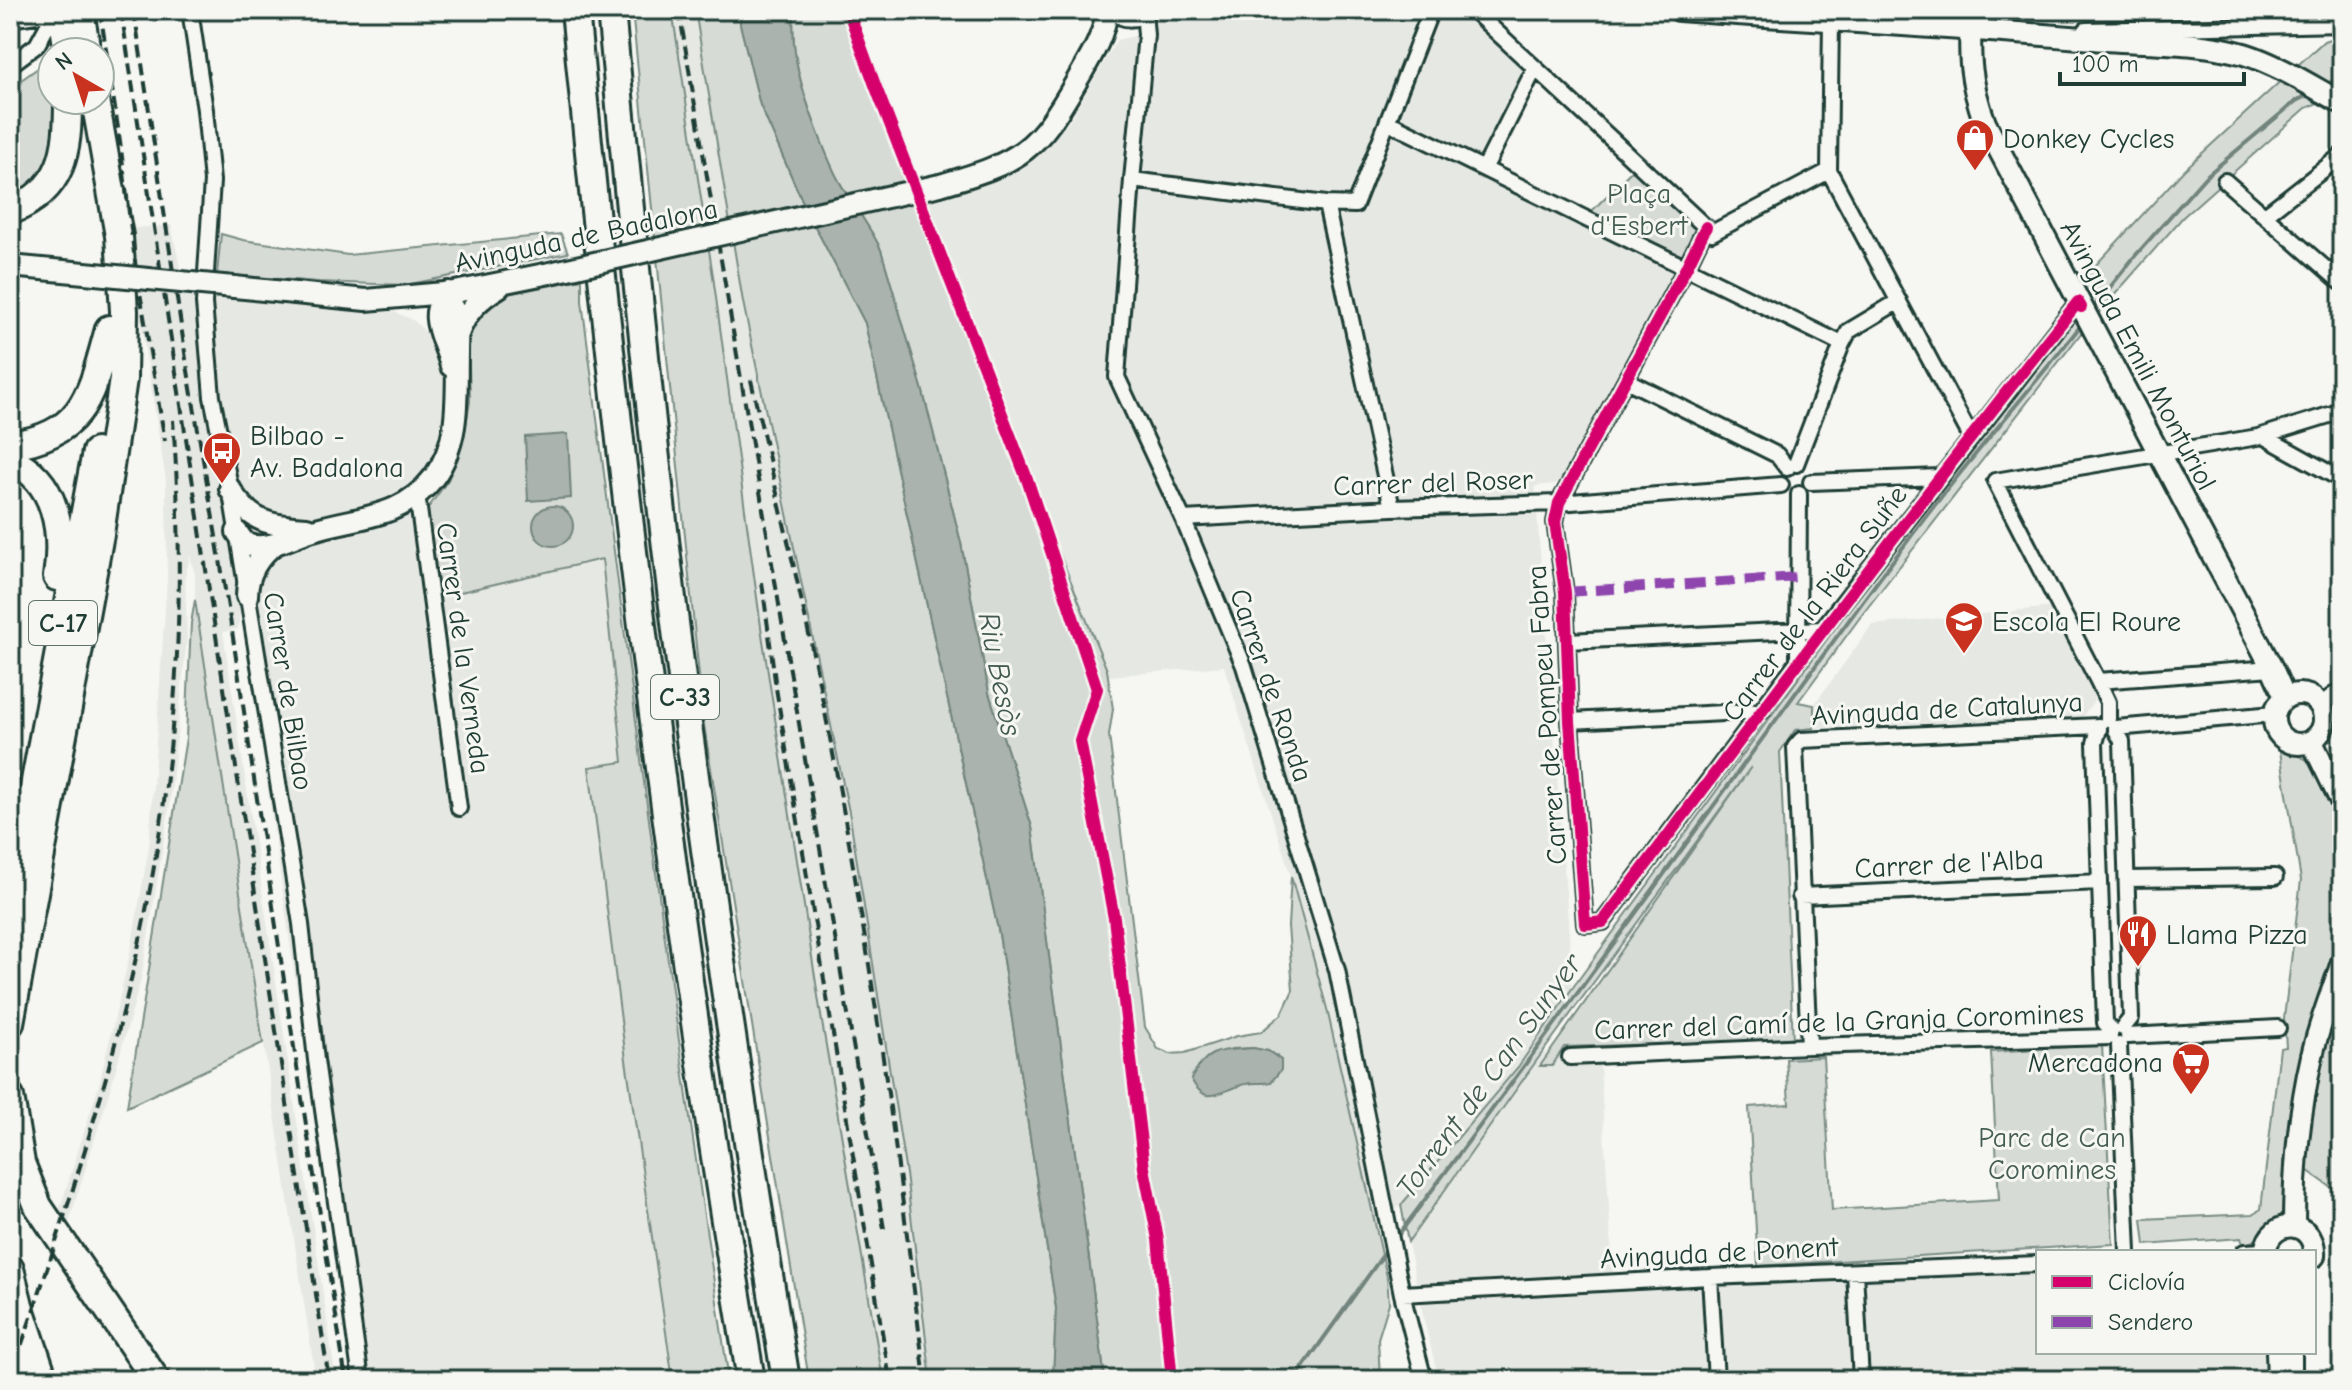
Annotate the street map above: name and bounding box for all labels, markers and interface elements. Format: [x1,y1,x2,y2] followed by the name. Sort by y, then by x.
[36,36,116,116] north arrow
[2060,36,2244,86] scale bar
[50,47,78,76] text: N
[2072,50,2139,78] text: 100 m
[1954,117,1996,172] shop icon: Donkey Cycles
[2003,123,2174,155] place label: Donkey Cycles
[1591,178,1688,242] park label: Plaça d'Esbert
[452,192,721,279] street label: Avinguda de Badalona
[2053,215,2223,496] street label: Avinguda Emili Monturiol
[250,420,404,484] place label: Bilbao - Av. Badalona
[201,430,243,485] bus stop icon: Bilbao - Av. Badalona
[1333,464,1533,502] street label: Carrer del Roser
[1716,479,1914,728] street label: Carrer de la Riera Suñe
[430,521,496,776] street label: Carrer de la Verneda
[1521,564,1573,866] street label: Carrer de Pompeu Fabra
[1223,585,1319,786] street label: Carrer de Ronda
[257,590,319,793] street label: Carrer de Bilbao
[1943,600,1985,655] school or university icon: Escola El Roure
[29,601,97,645] road number: C-17
[1992,606,2181,638] place label: Escola El Roure
[970,609,1029,739] water label: Riu Besòs
[651,675,719,719] road number: C-33
[1811,686,2083,732] street label: Avinguda de Catalunya
[1854,843,2045,885] street label: Carrer de l'Alba
[2117,913,2159,968] restaurant icon: Llama Pizza
[2166,919,2308,951] place label: Llama Pizza
[1389,946,1590,1205] water label: Torrent de Can Sunyer
[1594,997,2084,1047] street label: Carrer del Camí de la Granja Coromines
[2170,1041,2212,1096] supermarket icon: Mercadona
[2028,1047,2163,1079] place label: Mercadona
[1978,1122,2126,1186] park label: Parc de Can Coromines
[1599,1231,1840,1275] street label: Avinguda de Ponent
[2036,1250,2316,1354] legend
[2108,1268,2185,1296] text: Ciclovía
[2108,1308,2193,1336] text: Sendero

